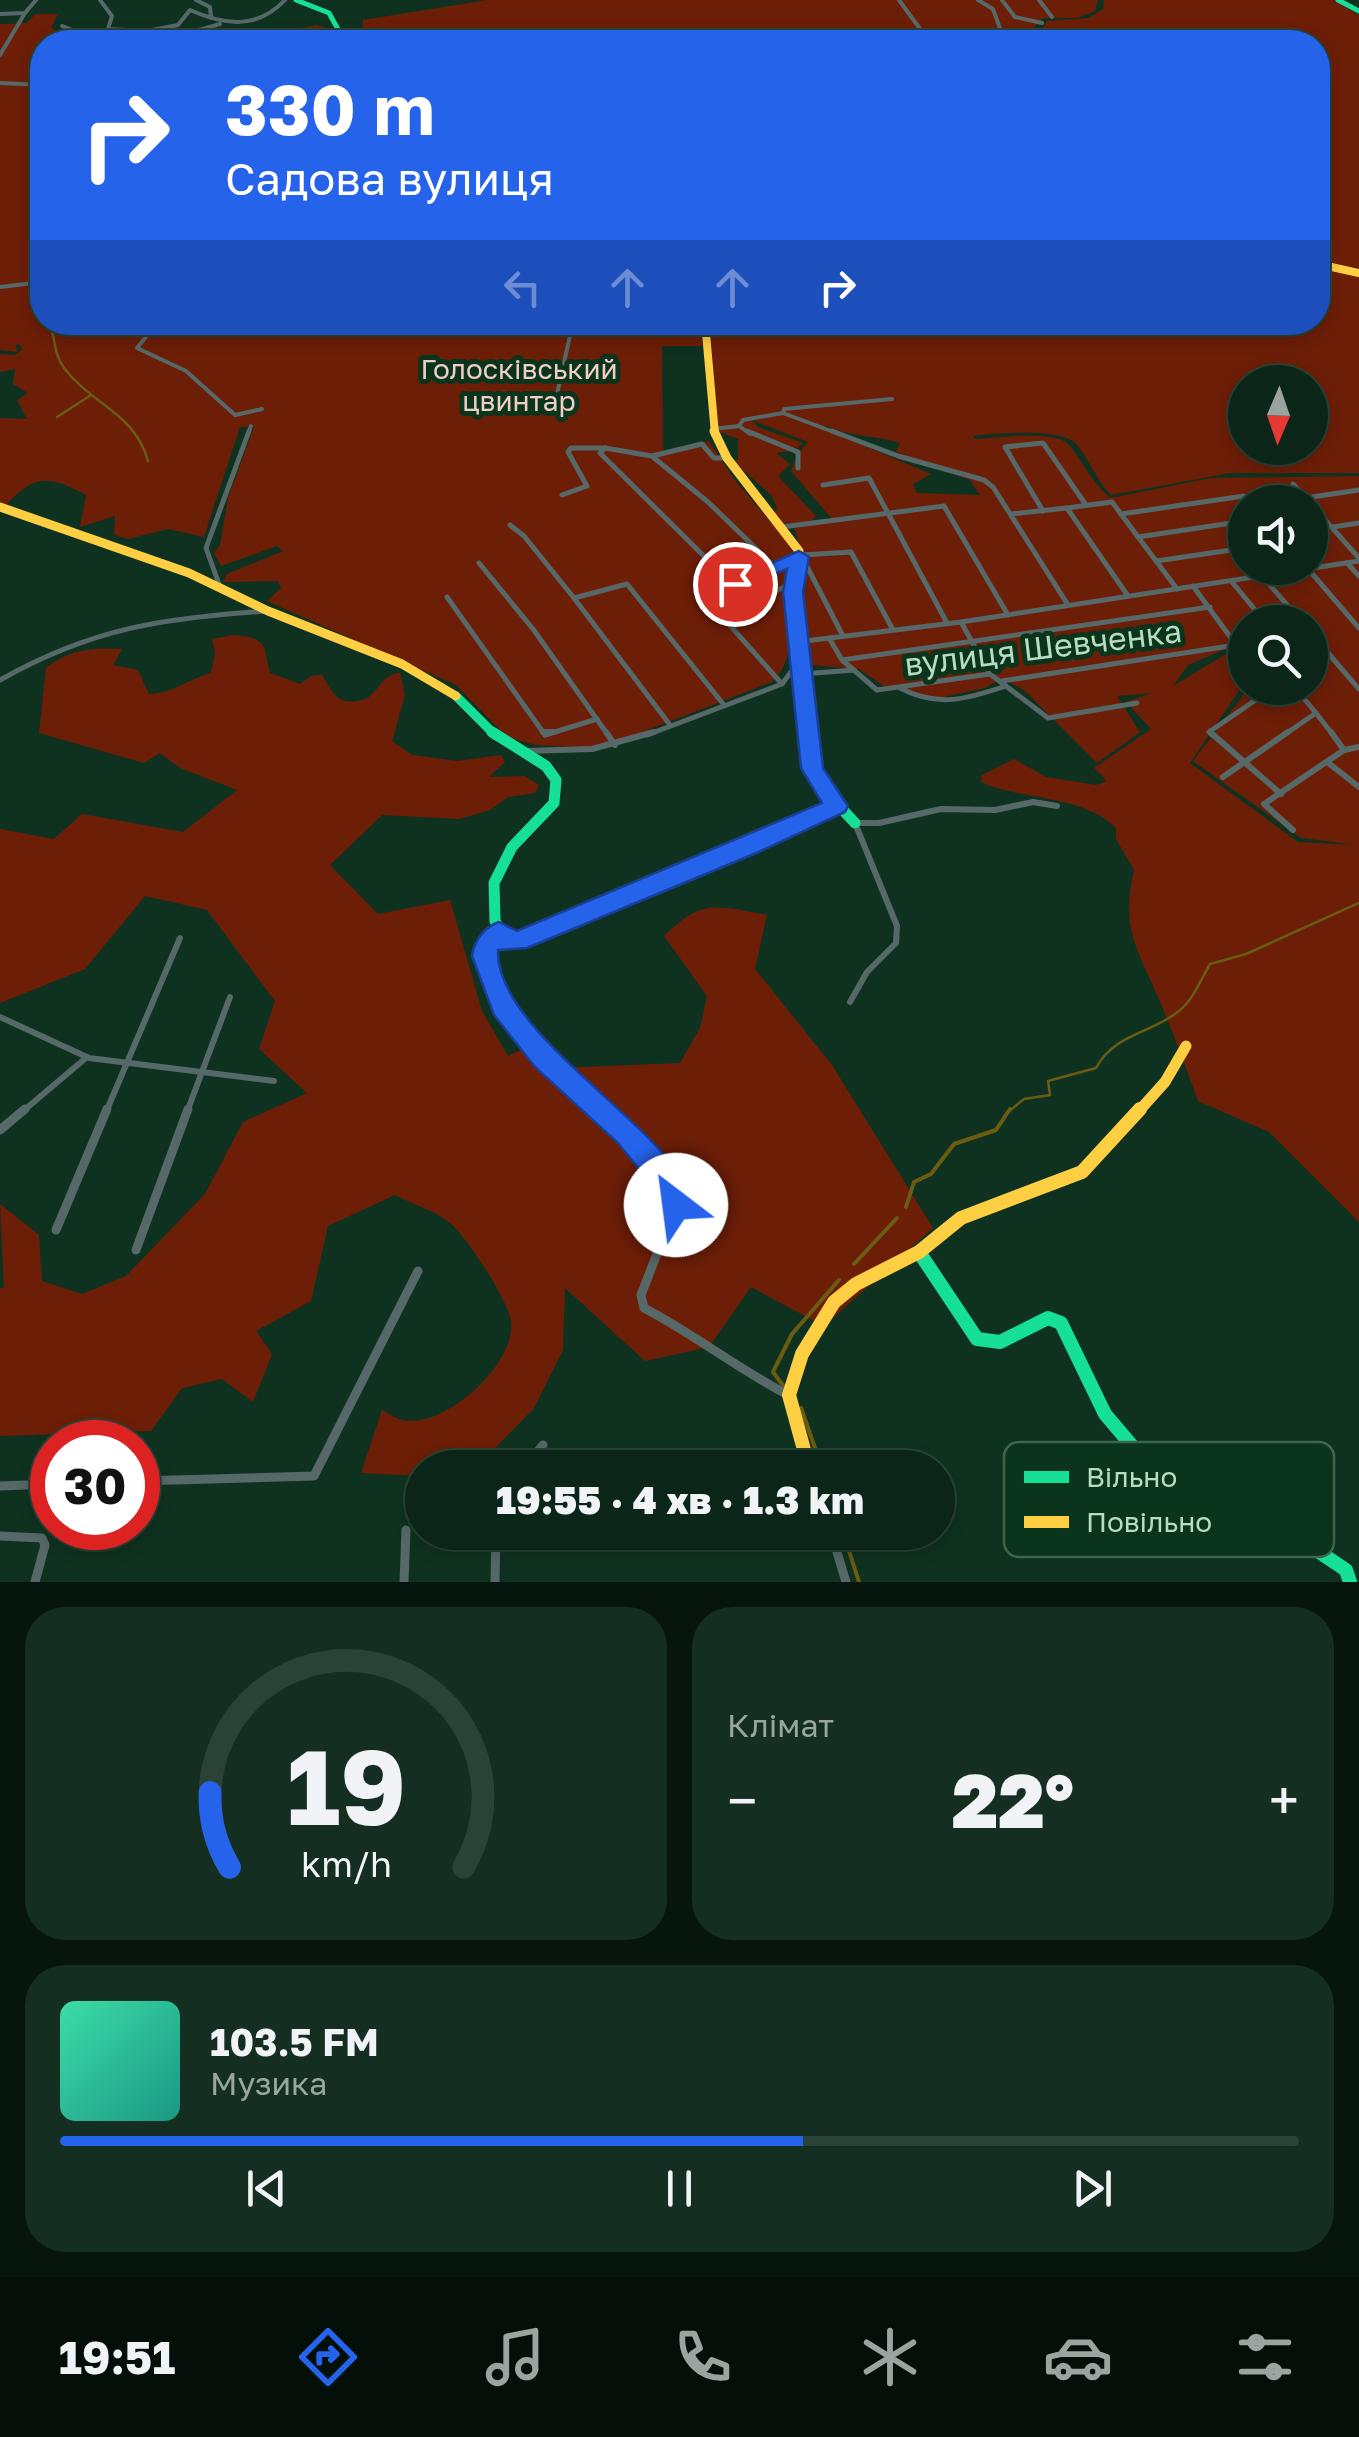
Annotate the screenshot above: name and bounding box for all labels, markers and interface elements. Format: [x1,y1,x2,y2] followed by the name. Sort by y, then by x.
[225,66,435,150] text: 330 m
[60,70,190,200] icon: right
[225,151,554,205] text: Садова вулиця
[495,260,550,315] icon: left
[600,260,655,315] icon: ahead
[705,260,760,315] icon: ahead
[810,260,865,315] icon: right
[420,352,618,417] park label: Голосківський цвинтар
[1228,365,1328,465] north arrow
[1228,365,1328,705] map controls
[1228,485,1328,585] button: sound
[693,542,778,627] pin
[708,557,763,612] icon: arrive
[1228,605,1328,705] button: search
[902,611,1184,683] street label: вулиця Шевченка
[624,1153,728,1257] position arrow
[30,1420,160,1550] speed limit sign: 30
[1004,1442,1334,1557] legend
[1086,1460,1177,1493] text: Вільно
[496,1477,864,1522] text: 19:55 · 4 хв · 1.3 km
[1086,1505,1212,1538] text: Повільно
[727,1706,834,1744] text: Клімат
[286,1723,406,1848] text: 19
[952,1754,1074,1845] text: 22°
[727,1767,757,1833] text: −
[1269,1767,1299,1833] text: +
[301,1842,391,1885] text: km/h
[210,2019,379,2064] text: 103.5 FM
[210,2064,327,2102] text: Музика
[239,2161,294,2216] icon: previous
[652,2161,707,2216] icon: pause
[1065,2161,1120,2216] icon: next
[293,2322,363,2392] icon: directions
[480,2322,550,2392] icon: music
[668,2322,738,2392] icon: phone
[855,2322,925,2392] icon: climate
[1043,2322,1113,2392] icon: car
[1230,2322,1300,2392] icon: filters
[59,2330,176,2384] text: 19:51

